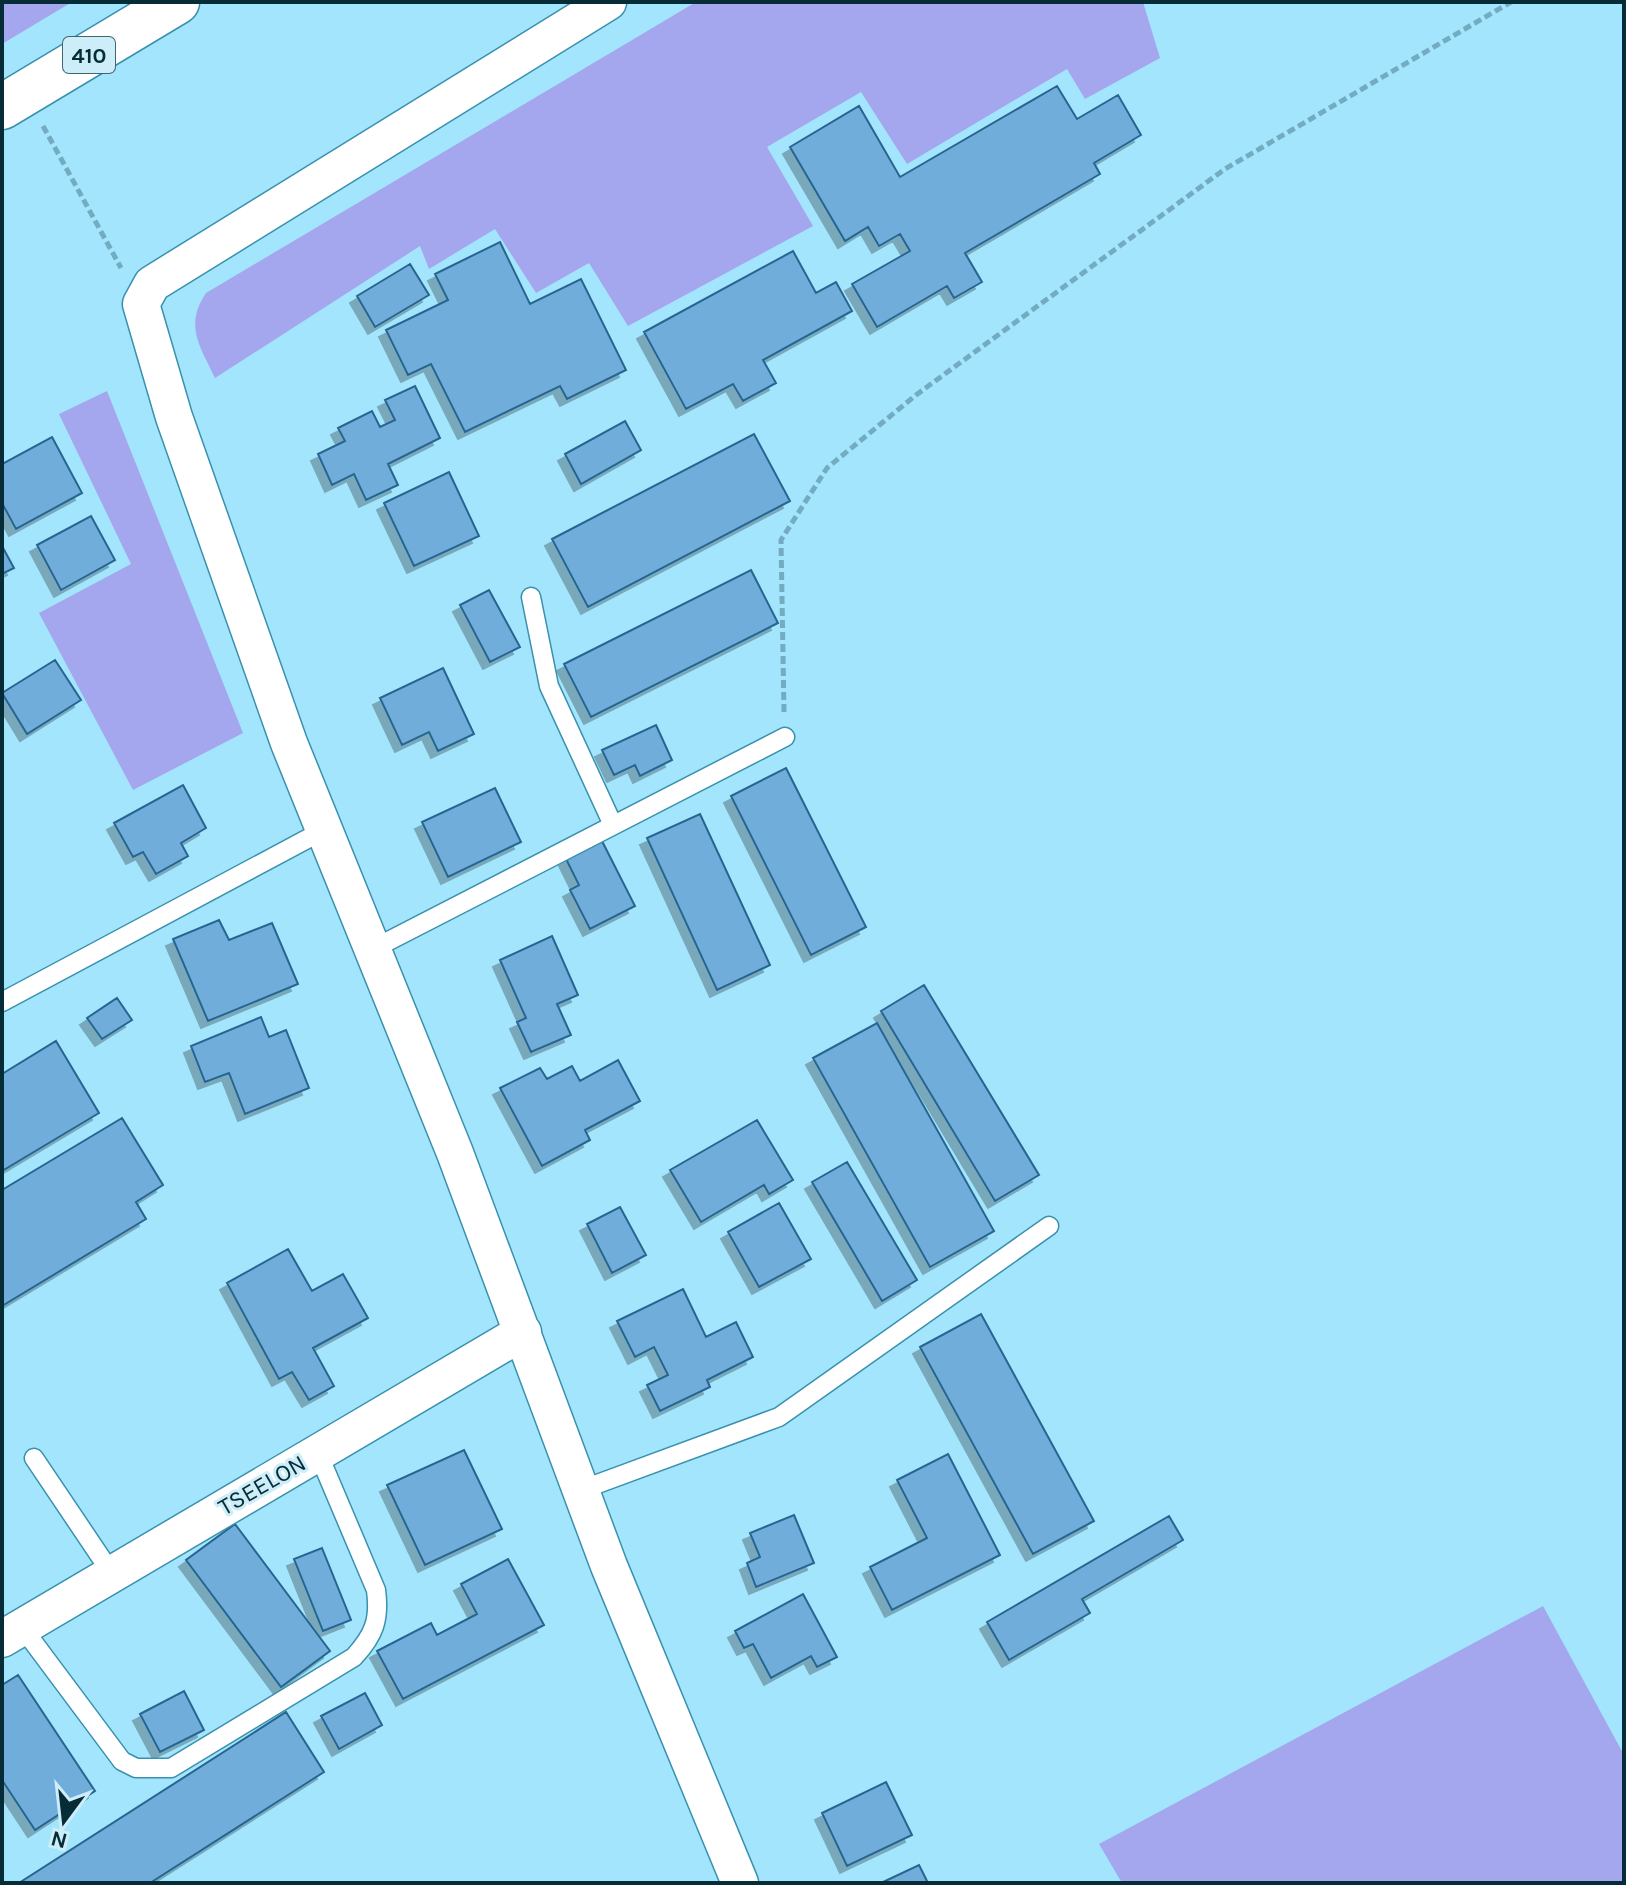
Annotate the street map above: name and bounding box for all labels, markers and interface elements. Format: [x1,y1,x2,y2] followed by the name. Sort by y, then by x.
[63,37,115,73] road number: 410
[213,1449,311,1521] street label: TSEELON
[24,1781,104,1861] north arrow
[48,1825,70,1854] text: N

